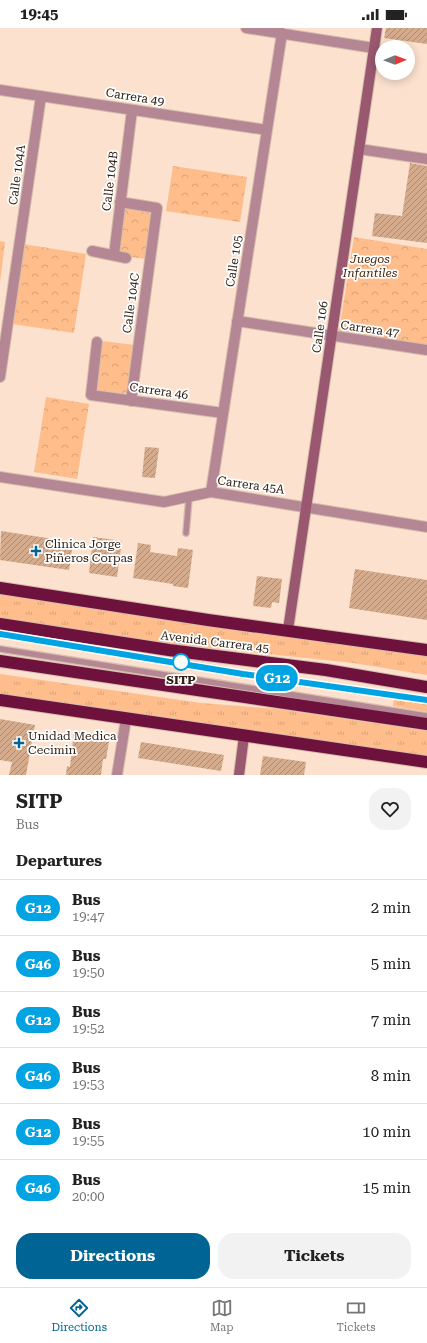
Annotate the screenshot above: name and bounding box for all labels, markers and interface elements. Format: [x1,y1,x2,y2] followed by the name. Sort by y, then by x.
[20,5,58,23] text: 19:45
[375,40,415,80] north arrow
[375,40,415,80] map controls
[105,85,166,109] street label: Carrera 49
[6,143,28,206] street label: Calle 104A
[99,150,121,212] street label: Calle 104B
[223,234,245,288] street label: Calle 105
[342,252,398,280] park label: Juegos Infantiles
[120,271,142,334] street label: Calle 104C
[309,300,331,354] street label: Calle 106
[340,318,401,340] street label: Carrera 47
[129,380,190,402] street label: Carrera 46
[217,473,286,497] street label: Carrera 45A
[45,537,133,565] place label: Clinica Jorge Piñeros Corpas
[30,545,42,557] marker: Clinica Jorge Piñeros Corpas
[160,628,270,656] street label: Avenida Carrera 45
[172,653,190,671] marker: SITP
[254,665,300,691] line badge: G12
[264,670,290,686] text: G12
[166,673,196,687] place label: SITP
[28,729,117,757] place label: Unidad Medica Cecimin
[13,737,25,749] marker: Unidad Medica Cecimin
[369,788,411,830] button: heart
[16,790,62,813] text: SITP
[16,817,39,832] text: Bus
[16,852,102,870] text: Departures
[72,891,100,909] text: Bus
[371,899,411,917] text: 2 min
[25,900,51,916] text: G12
[72,909,104,924] text: 19:47
[72,947,100,965] text: Bus
[371,955,411,973] text: 5 min
[25,956,51,972] text: G46
[72,965,104,980] text: 19:50
[72,1003,100,1021] text: Bus
[371,1011,411,1029] text: 7 min
[25,1012,51,1028] text: G12
[72,1021,104,1036] text: 19:52
[72,1059,100,1077] text: Bus
[371,1067,411,1085] text: 8 min
[25,1068,51,1084] text: G46
[72,1077,104,1092] text: 19:53
[72,1115,100,1133] text: Bus
[362,1123,411,1141] text: 10 min
[25,1124,51,1140] text: G12
[72,1133,104,1148] text: 19:55
[72,1171,100,1189] text: Bus
[362,1179,411,1197] text: 15 min
[25,1180,51,1196] text: G46
[72,1189,104,1204] text: 20:00
[16,1233,210,1279] button: Directions
[218,1233,411,1279] button: Tickets
[52,1297,107,1334] tab: Directions
[210,1297,233,1334] tab: Map
[336,1297,375,1334] tab: Tickets

